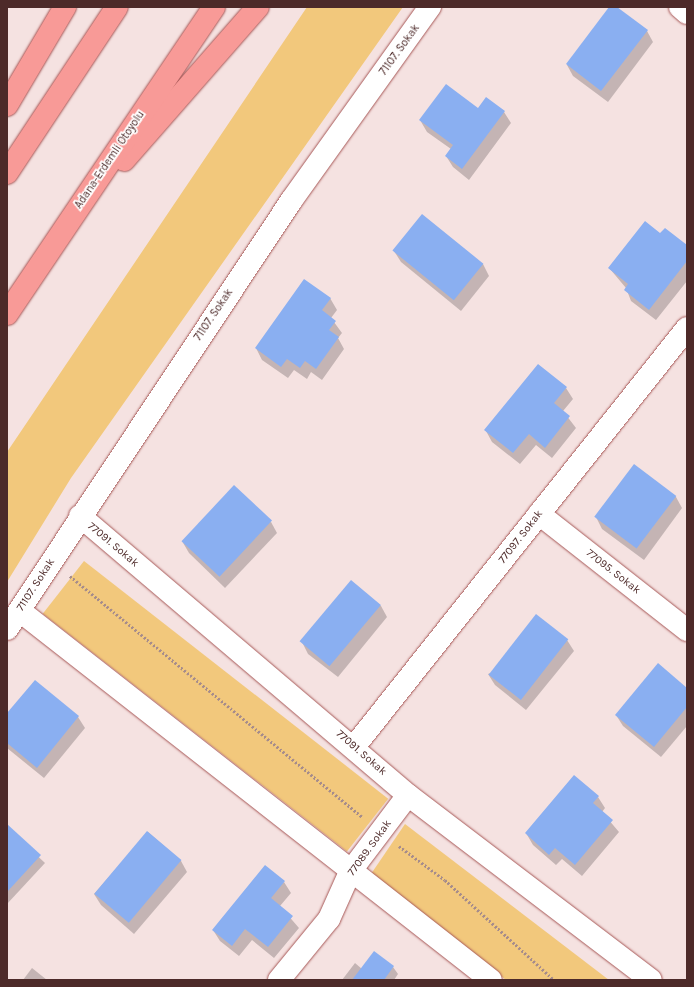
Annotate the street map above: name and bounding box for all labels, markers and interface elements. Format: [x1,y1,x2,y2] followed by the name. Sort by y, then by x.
[377,22,423,78] street label: 71107. Sokak
[72,109,148,211] street label: Adana-Erdemli Otoyolu
[192,287,236,343] street label: 71107. Sokak
[496,508,546,566] street label: 77097. Sokak
[85,520,141,570] street label: 77091. Sokak
[583,547,643,597] street label: 77095. Sokak
[14,556,58,614] street label: 71107. Sokak
[333,727,389,779] street label: 77091. Sokak
[345,818,395,878] street label: 77089. Sokak

